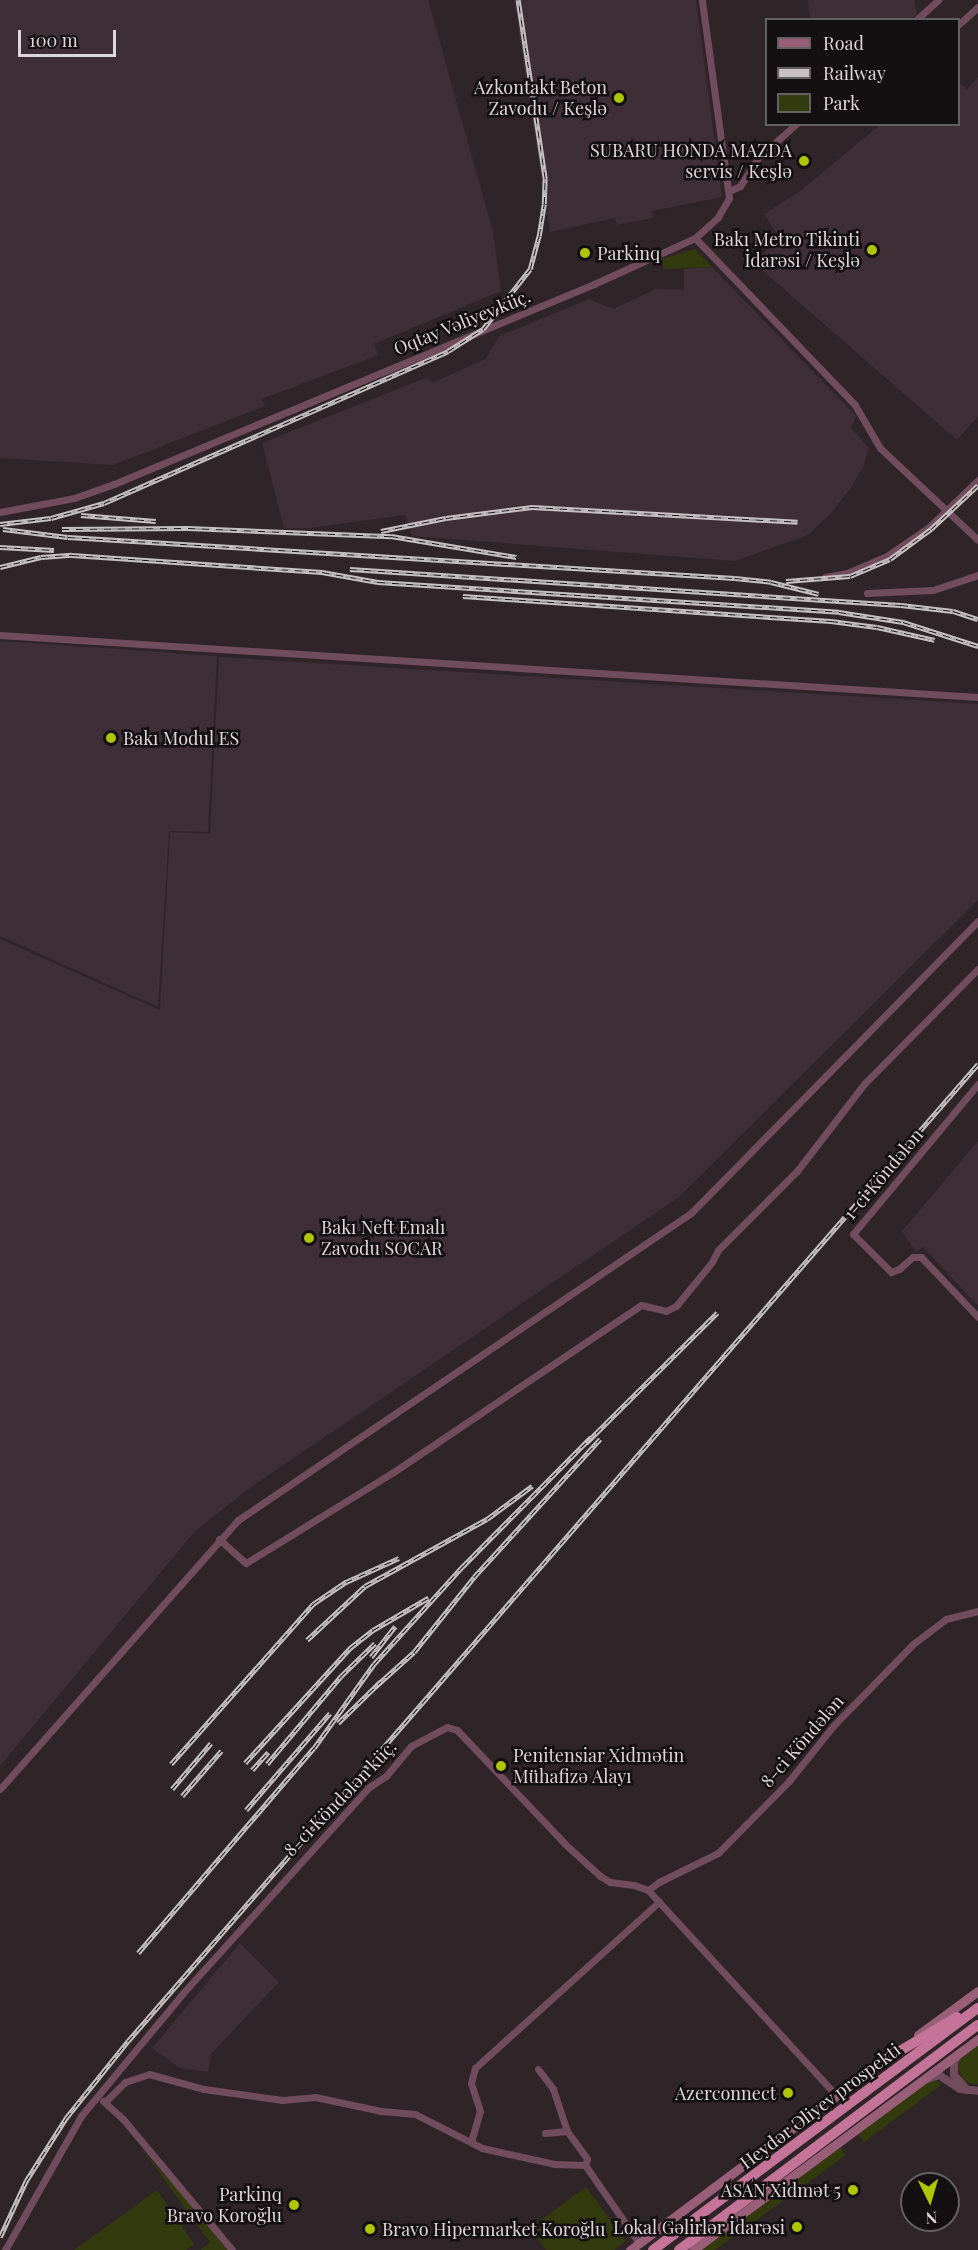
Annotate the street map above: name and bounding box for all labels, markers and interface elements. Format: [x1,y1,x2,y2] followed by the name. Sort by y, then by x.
[21,18,118,56] scale bar
[765,18,960,126] legend
[29,28,78,52] text: 100 m
[823,31,864,55] text: Road
[823,61,886,85] text: Railway
[474,77,607,119] place label: Azkontakt Beton Zavodu / Keşlə
[612,91,626,105] marker: Azkontakt Beton Zavodu / Keşlə
[823,91,860,115] text: Park
[590,140,792,182] place label: SUBARU HONDA MAZDA servis / Keşlə
[797,154,811,168] marker: SUBARU HONDA MAZDA servis / Keşlə
[713,229,860,272] place label: Bakı Metro Tikinti İdarəsi / Keşlə
[597,242,660,264] place label: Parkinq
[865,243,879,257] marker: Bakı Metro Tikinti İdarəsi / Keşlə
[578,246,592,260] marker: Parkinq
[390,284,534,360] street label: Oqtay Vəliyev küç.
[123,727,239,749] place label: Bakı Modul ES
[104,731,118,745] marker: Bakı Modul ES
[839,1124,927,1224] street label: 1-ci Köndələn
[321,1217,445,1260] place label: Bakı Neft Emalı Zavodu SOCAR
[302,1231,316,1245] marker: Bakı Neft Emalı Zavodu SOCAR
[756,1691,848,1791] street label: 8-ci Köndələn
[279,1735,401,1861] street label: 8-ci Köndələn küç.
[513,1745,685,1788] place label: Penitensiar Xidmətin Mühafizə Alayı
[494,1759,508,1773] marker: Penitensiar Xidmətin Mühafizə Alayı
[735,2038,905,2174] street label: Heydər Əliyev prospekti
[675,2082,776,2104] place label: Azerconnect
[781,2086,795,2100] marker: Azerconnect
[900,2172,960,2232] north arrow
[721,2179,841,2201] place label: ASAN Xidmət 5
[846,2183,860,2197] marker: ASAN Xidmət 5
[167,2184,282,2226] place label: Parkinq Bravo Koroğlu
[287,2198,301,2212] marker: Parkinq Bravo Koroğlu
[925,2207,938,2229] text: N
[613,2216,785,2238] place label: Lokal Gəlirlər İdarəsi
[382,2218,606,2240] place label: Bravo Hipermarket Koroğlu
[790,2220,804,2234] marker: Lokal Gəlirlər İdarəsi
[363,2222,377,2236] marker: Bravo Hipermarket Koroğlu

